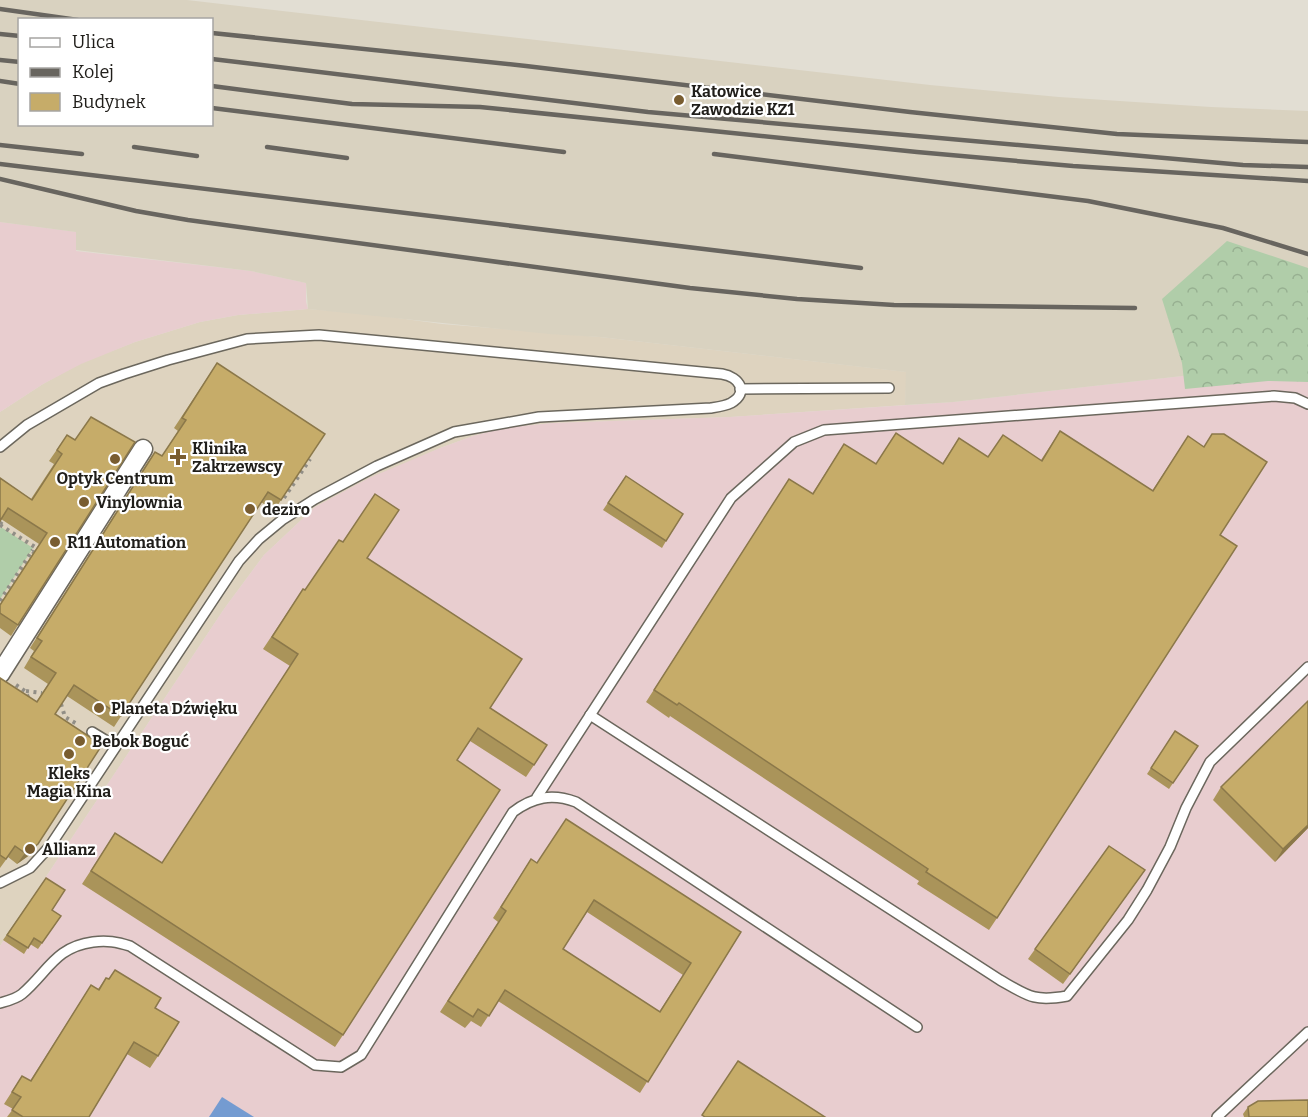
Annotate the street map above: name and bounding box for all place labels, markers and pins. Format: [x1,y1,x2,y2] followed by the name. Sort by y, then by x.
[691,82,794,119] place label: Katowice Zawodzie KZ1
[672,93,686,107] marker: Katowice Zawodzie KZ1
[192,439,282,476] place label: Klinika Zakrzewscy
[169,448,187,466] marker: Klinika Zakrzewscy
[108,452,122,466] marker: Optyk Centrum
[57,469,174,488] place label: Optyk Centrum
[96,493,182,512] place label: Vinylownia
[77,495,91,509] marker: Vinylownia
[262,500,310,519] place label: deziro
[243,502,257,516] marker: deziro
[67,533,187,552] place label: R11 Automation
[48,535,62,549] marker: R11 Automation
[111,699,237,718] place label: Planeta Dźwięku
[92,701,106,715] marker: Planeta Dźwięku
[92,732,189,751] place label: Bebok Boguć
[73,734,87,748] marker: Bebok Boguć
[62,747,76,761] marker: Kleks Magia Kina
[27,764,111,801] place label: Kleks Magia Kina
[42,840,96,859] place label: Allianz
[23,842,37,856] marker: Allianz

